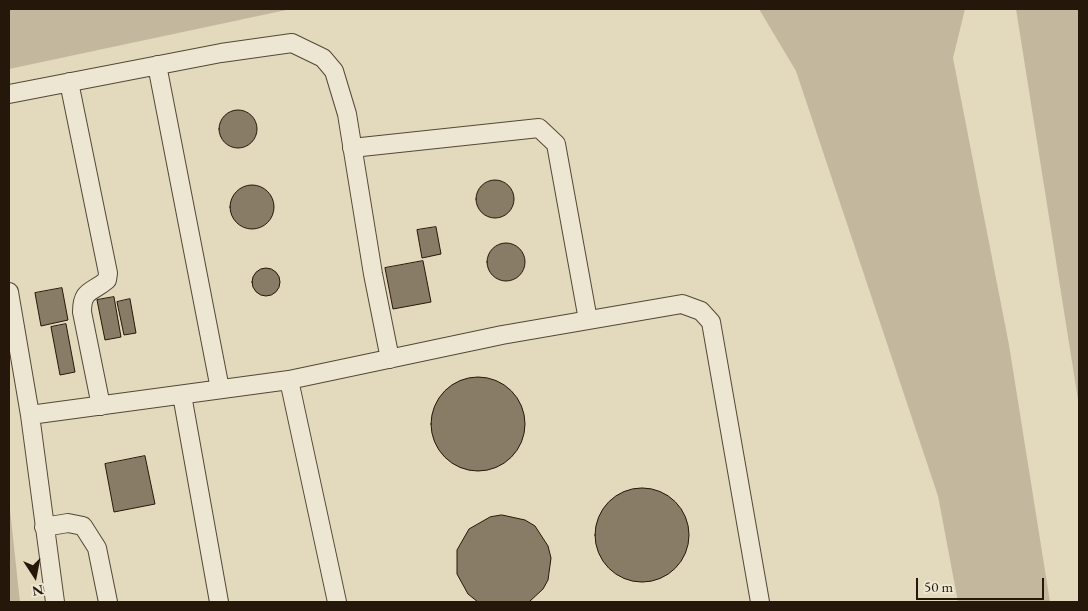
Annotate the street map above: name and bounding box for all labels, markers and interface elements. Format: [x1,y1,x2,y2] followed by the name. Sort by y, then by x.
[10,551,60,601] north arrow
[918,568,1046,600] scale bar
[924,577,953,596] text: 50 m
[31,581,45,601] text: N

